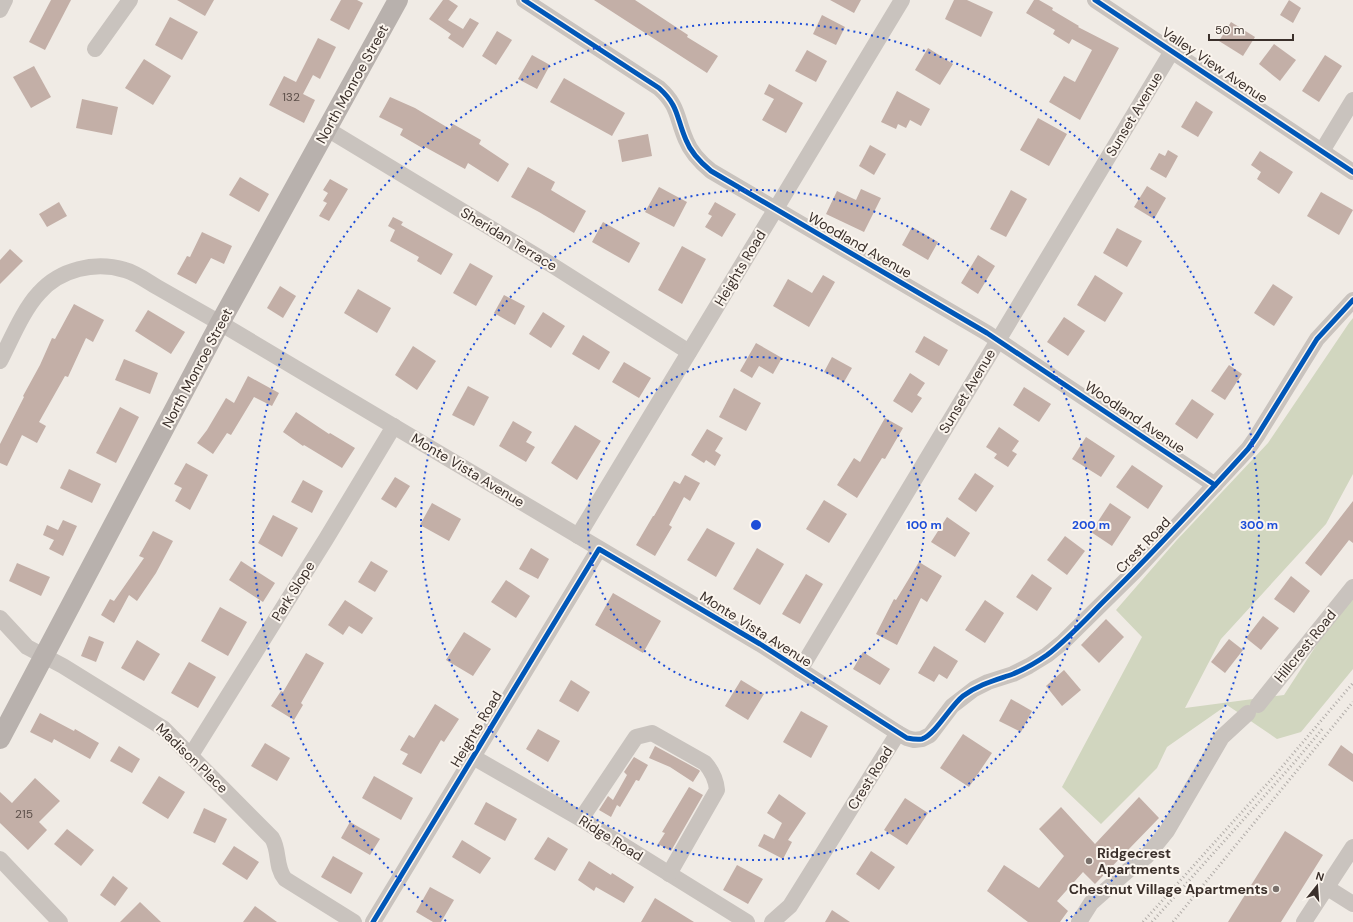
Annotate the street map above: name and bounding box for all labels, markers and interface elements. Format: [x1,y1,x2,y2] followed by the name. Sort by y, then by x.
[1209,16,1293,42] scale bar
[312,21,392,147] street label: North Monroe Street
[1215,22,1244,38] text: 50 m
[1159,23,1271,107] street label: Valley View Avenue
[1102,68,1166,160] street label: Sunset Avenue
[282,89,300,105] house number: 132
[458,203,561,275] street label: Sheridan Terrace
[805,208,915,282] street label: Woodland Avenue
[710,227,770,309] street label: Heights Road
[158,305,236,431] street label: North Monroe Street
[935,345,999,437] street label: Sunset Avenue
[1081,377,1189,457] street label: Woodland Avenue
[408,429,528,511] street label: Monte Vista Avenue
[1112,513,1174,577] street label: Crest Road
[906,517,942,533] text: 100 m
[1072,517,1110,533] text: 200 m
[1240,517,1278,533] text: 300 m
[749,518,763,532] centre of rings
[267,558,319,624] street label: Park Slope
[697,587,815,671] street label: Monte Vista Avenue
[1270,606,1340,686] street label: Hillcrest Road
[446,688,506,770] street label: Heights Road
[152,719,232,797] street label: Madison Place
[843,743,897,813] street label: Crest Road
[15,806,33,822] house number: 215
[576,811,646,865] street label: Ridge Road
[1097,844,1180,878] place label: Ridgecrest Apartments
[1084,856,1094,866] marker: Ridgecrest Apartments
[1297,866,1337,906] north arrow
[1314,869,1326,884] text: N
[1069,880,1268,898] place label: Chestnut Village Apartments
[1271,884,1281,894] marker: Chestnut Village Apartments

